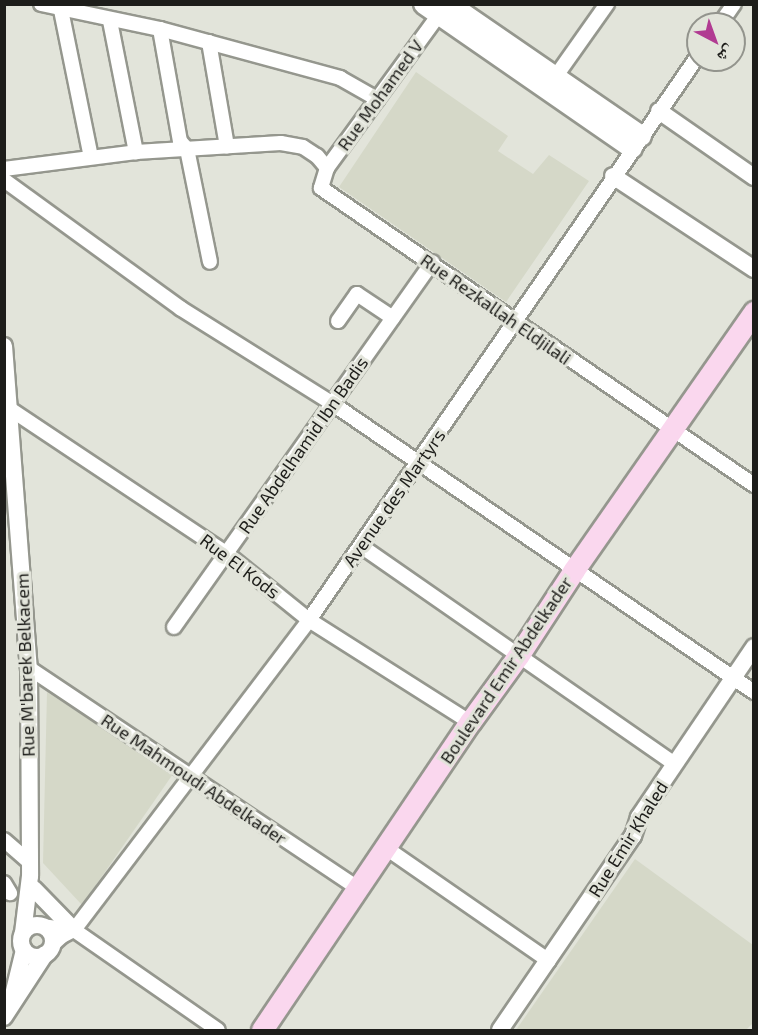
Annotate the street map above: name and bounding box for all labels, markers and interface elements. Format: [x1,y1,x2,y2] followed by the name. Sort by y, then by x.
[686,12,746,72] north arrow
[332,35,428,155] street label: Rue Mohamed V
[714,42,739,67] text: ش
[417,249,575,369] street label: Rue Rezkallah Eldjilali
[234,352,372,538] street label: Rue Abdelhamid Ibn Badis
[338,425,450,571] street label: Avenue des Martyrs
[196,529,284,603] street label: Rue El Kods
[435,572,577,768] street label: Boulevard Emir Abdelkader
[11,573,39,757] street label: Rue M'barek Belkacem
[97,709,291,849] street label: Rue Mahmoudi Abdelkader
[584,777,672,901] street label: Rue Emir Khaled

